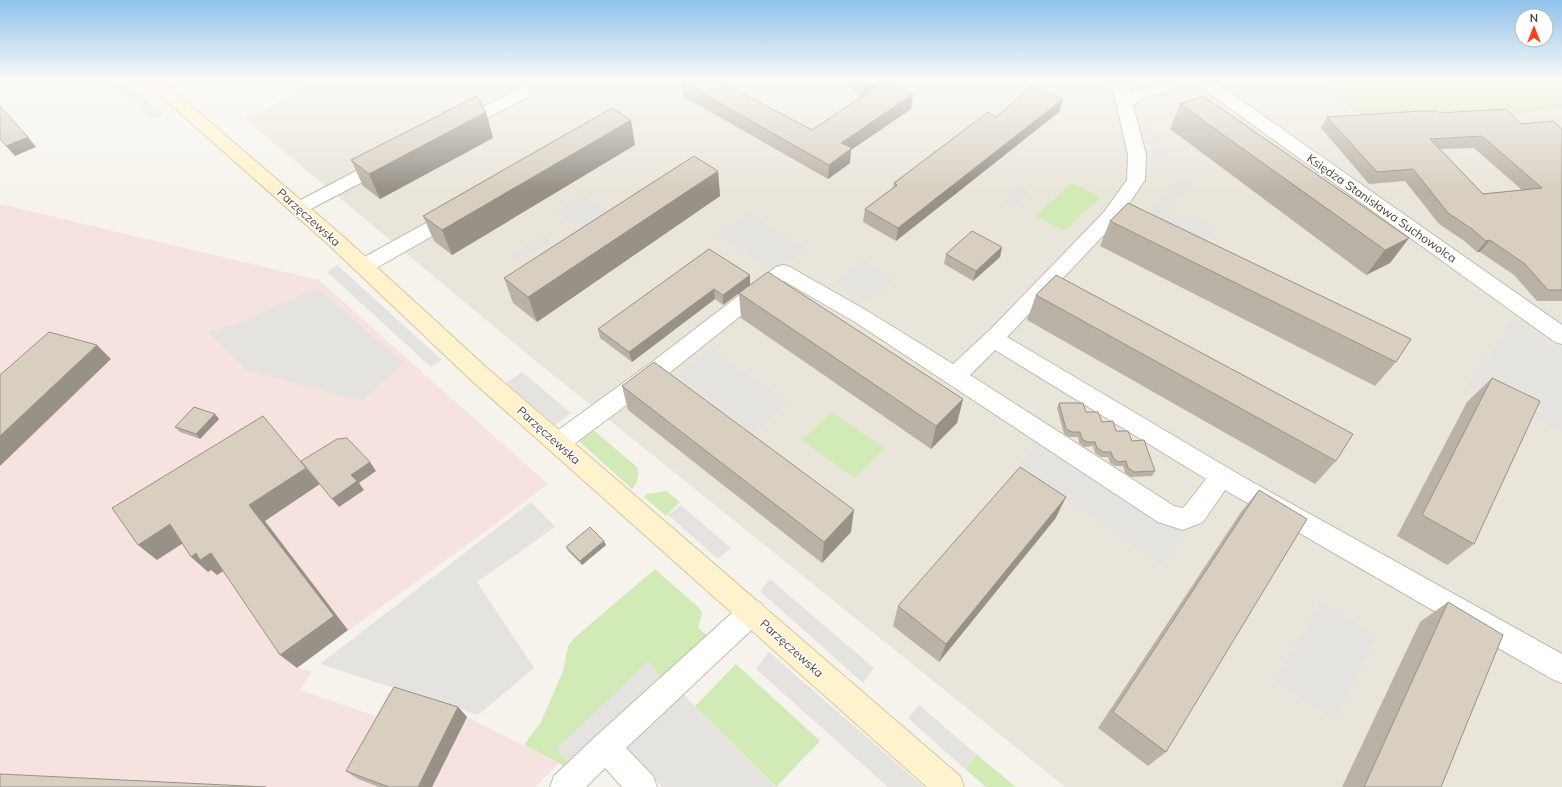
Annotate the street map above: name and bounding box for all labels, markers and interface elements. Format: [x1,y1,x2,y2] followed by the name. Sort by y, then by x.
[1514,8,1554,48] north arrow
[1530,11,1538,25] text: N
[1304,150,1460,266] street label: Księdza Stanisława Suchowolca
[274,185,344,249] street label: Parzęczewska
[514,403,584,467] street label: Parzęczewska
[757,616,827,680] street label: Parzęczewska

